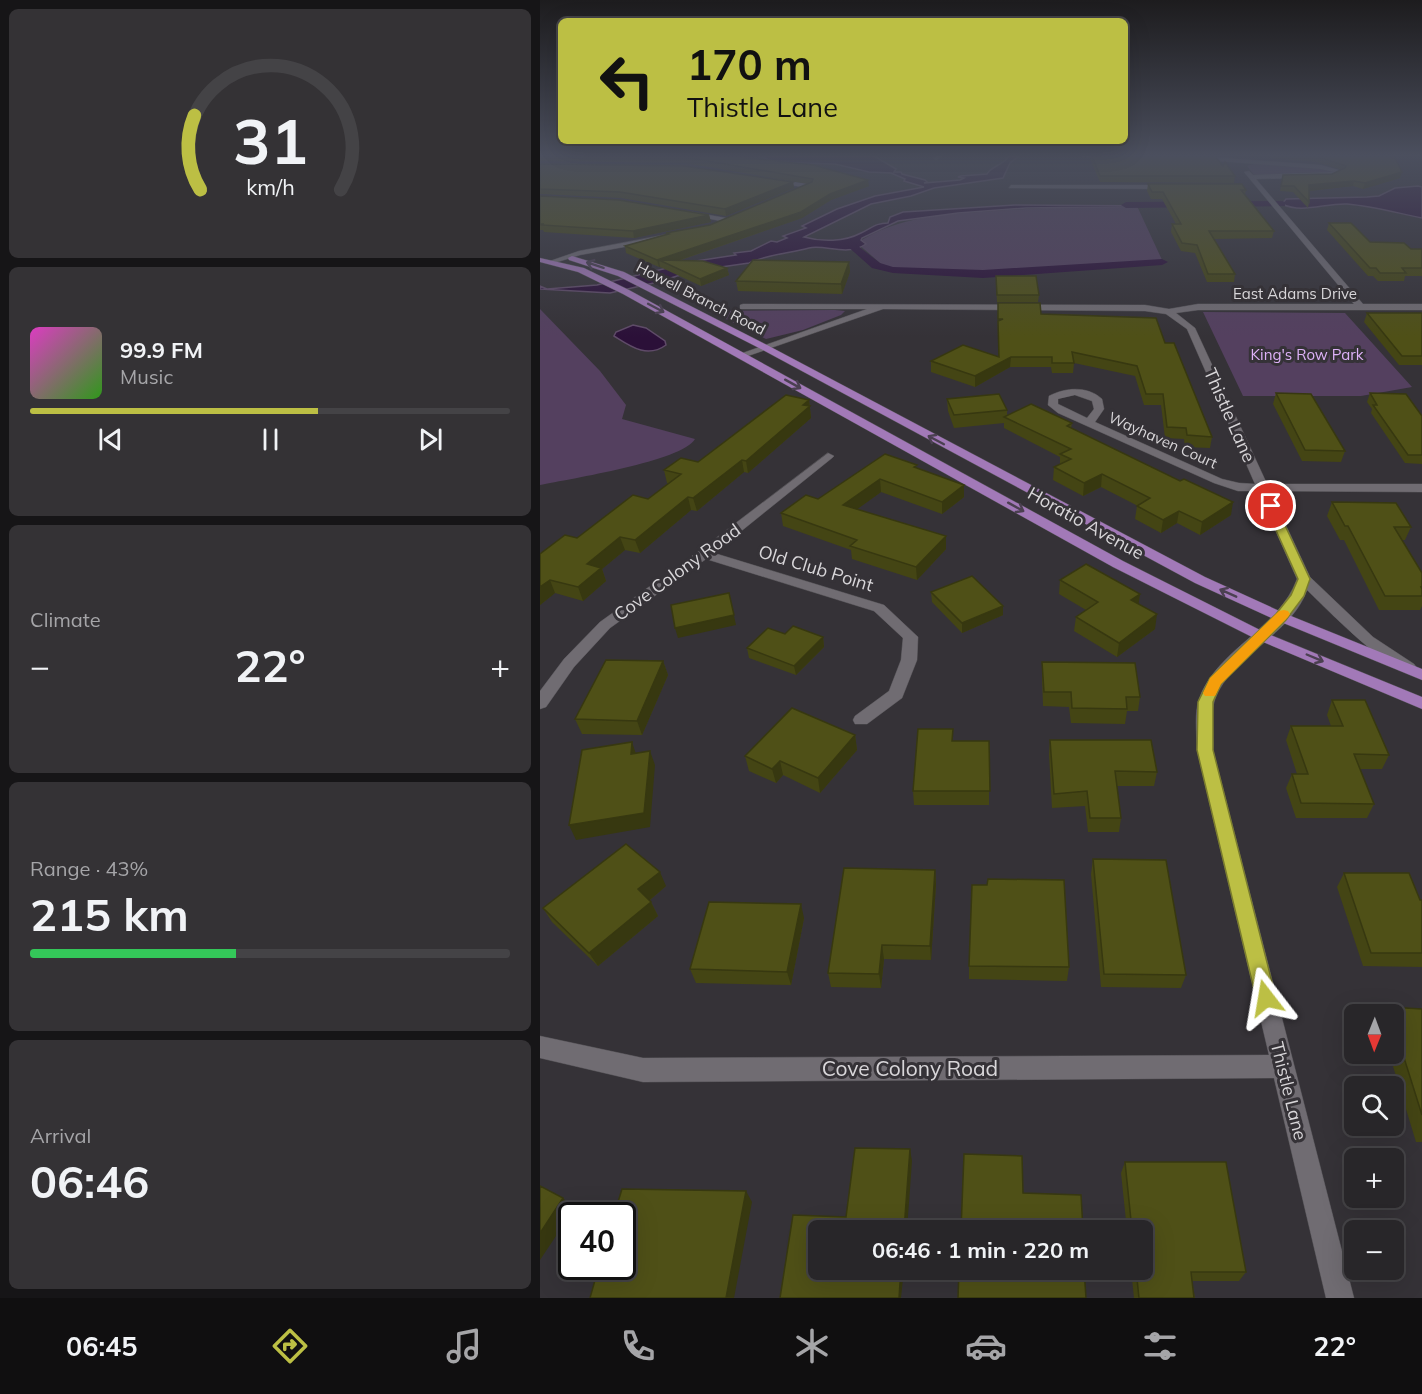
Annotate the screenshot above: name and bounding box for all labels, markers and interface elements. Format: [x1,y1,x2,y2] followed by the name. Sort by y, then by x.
[687,38,812,91] text: 170 m
[588,42,666,120] icon: left
[687,90,838,124] text: Thistle Lane
[233,102,307,181] text: 31
[246,174,294,201] text: km/h
[633,257,769,339] street label: Howell Branch Road
[586,259,605,270] one-way arrow
[1233,284,1357,303] street label: East Adams Drive
[646,303,664,314] one-way arrow
[120,336,203,364] text: 99.9 FM
[1251,345,1364,364] park label: King's Row Park
[120,364,173,389] text: Music
[1199,364,1261,466] street label: Thistle Lane
[784,378,801,390] one-way arrow
[1106,407,1220,473] street label: Wayhaven Court
[94,423,127,456] icon: previous
[254,423,287,456] icon: pause
[414,423,447,456] icon: next
[928,434,946,445] one-way arrow
[1245,480,1296,531] pin
[1024,482,1148,564] street label: Horatio Avenue
[1254,489,1287,522] icon: arrive
[1006,502,1024,513] one-way arrow
[609,518,745,626] street label: Cove Colony Road
[756,540,876,596] street label: Old Club Point
[1219,587,1237,598] one-way arrow
[30,607,101,632] text: Climate
[234,637,306,693] text: 22°
[30,645,50,686] text: −
[490,645,510,686] text: +
[1305,653,1323,664] one-way arrow
[30,856,148,881] text: Range · 43%
[30,886,189,942] text: 215 km
[1234,966,1298,1030] position arrow
[1344,1004,1404,1064] north arrow
[1344,1004,1404,1280] map controls
[1266,1039,1312,1143] street label: Thistle Lane
[822,1055,998,1081] street label: Cove Colony Road
[1344,1076,1404,1136] button: search
[30,1123,91,1148] text: Arrival
[1344,1148,1404,1208] button: +
[30,1153,149,1209] text: 06:46
[558,1202,636,1280] speed limit sign: 40
[1344,1220,1404,1280] button: −
[872,1236,1089,1264] text: 06:46 · 1 min · 220 m
[269,1325,311,1367] icon: directions
[443,1325,485,1367] icon: music
[617,1325,659,1367] icon: phone
[791,1325,833,1367] icon: climate
[965,1325,1007,1367] icon: car
[1139,1325,1181,1367] icon: filters
[66,1329,137,1363] text: 06:45
[1313,1329,1356,1363] text: 22°

